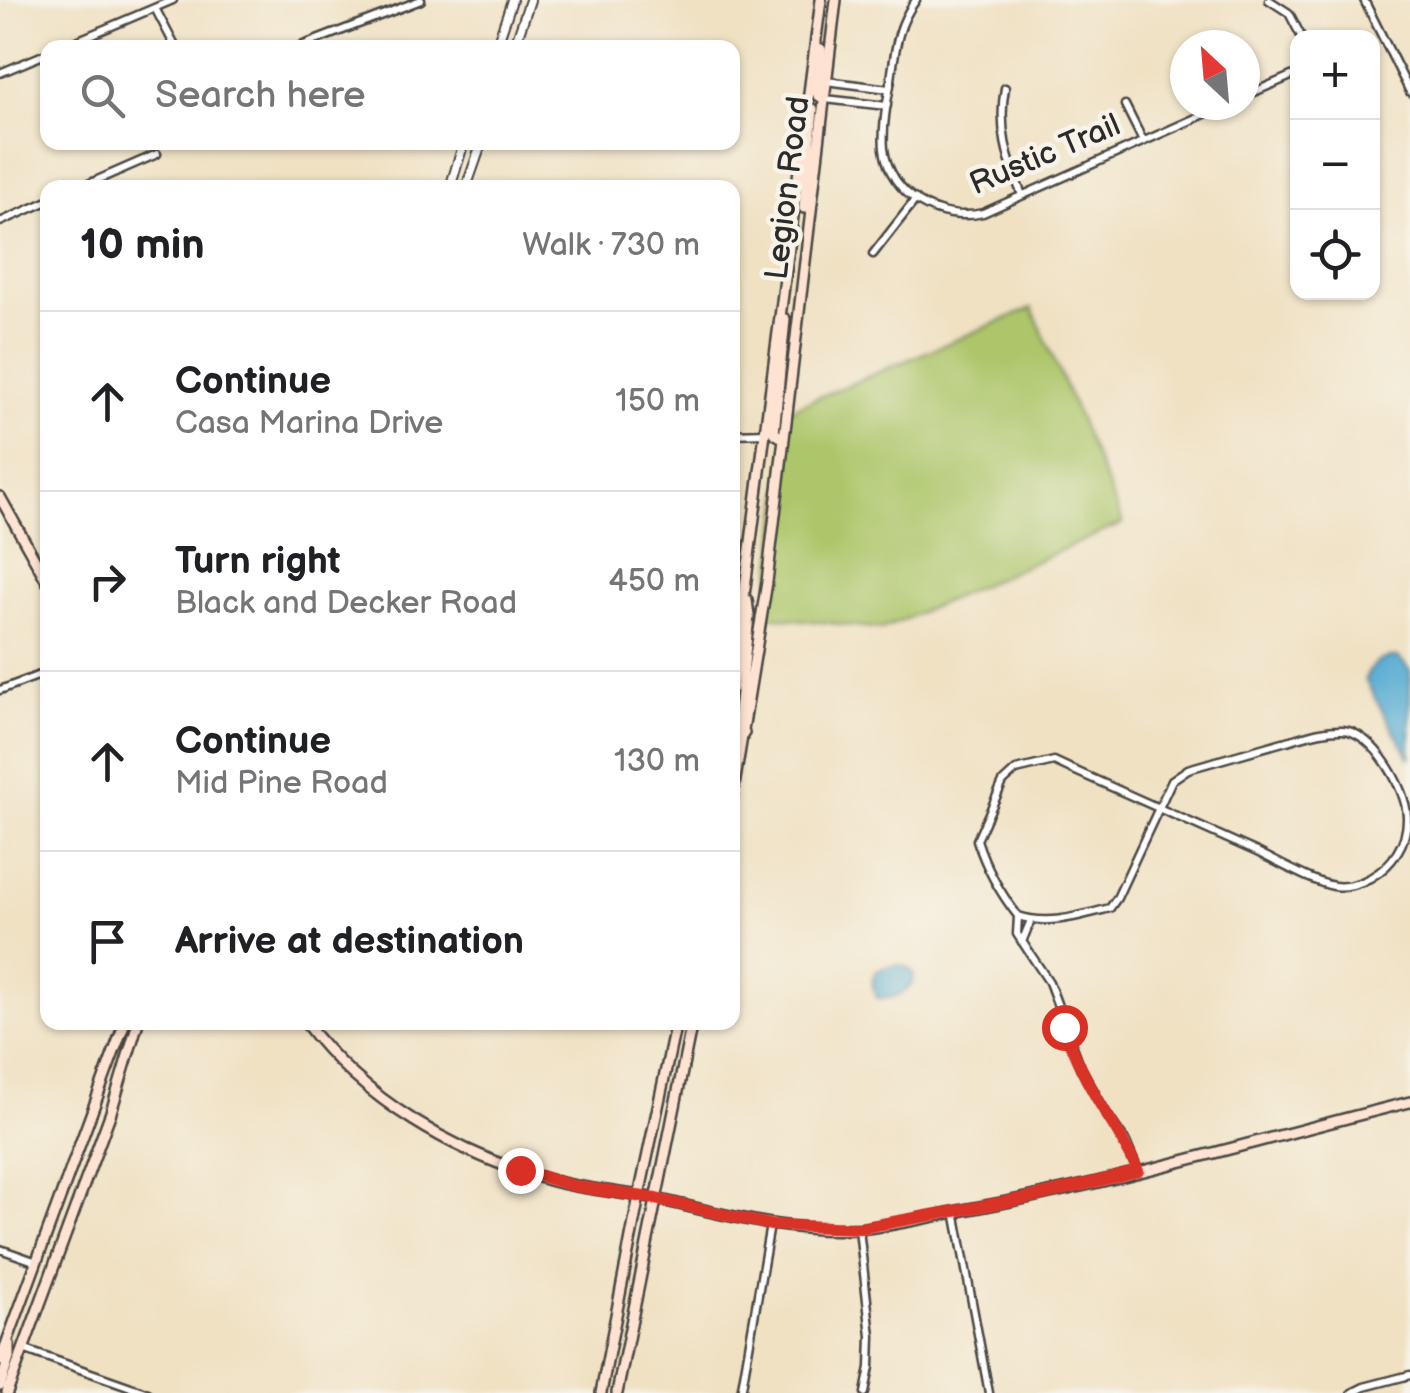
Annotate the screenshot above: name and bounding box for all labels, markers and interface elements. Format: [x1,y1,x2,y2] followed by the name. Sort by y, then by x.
[1170,30,1260,120] north arrow
[1290,30,1380,300] map controls
[1290,30,1380,120] button: +
[40,40,740,150] search box
[75,68,130,123] icon: search
[155,73,366,118] text: Search here
[757,94,819,282] street label: Legion Road
[964,106,1126,204] street label: Rustic Trail
[1290,120,1380,210] button: −
[1290,210,1380,300] button: locate
[80,220,205,271] text: 10 min
[522,226,700,265] text: Walk · 730 m
[175,359,331,404] text: Continue
[80,374,135,429] icon: ahead
[615,382,700,421] text: 150 m
[175,404,443,443] text: Casa Marina Drive
[175,539,340,584] text: Turn right
[80,554,135,609] icon: right
[608,562,700,601] text: 450 m
[175,584,517,623] text: Black and Decker Road
[175,719,331,764] text: Continue
[80,734,135,789] icon: ahead
[614,742,700,781] text: 130 m
[175,764,388,803] text: Mid Pine Road
[80,914,135,969] icon: arrive
[175,919,524,964] text: Arrive at destination
[1042,1005,1088,1051] route start
[498,1148,544,1194] route end

